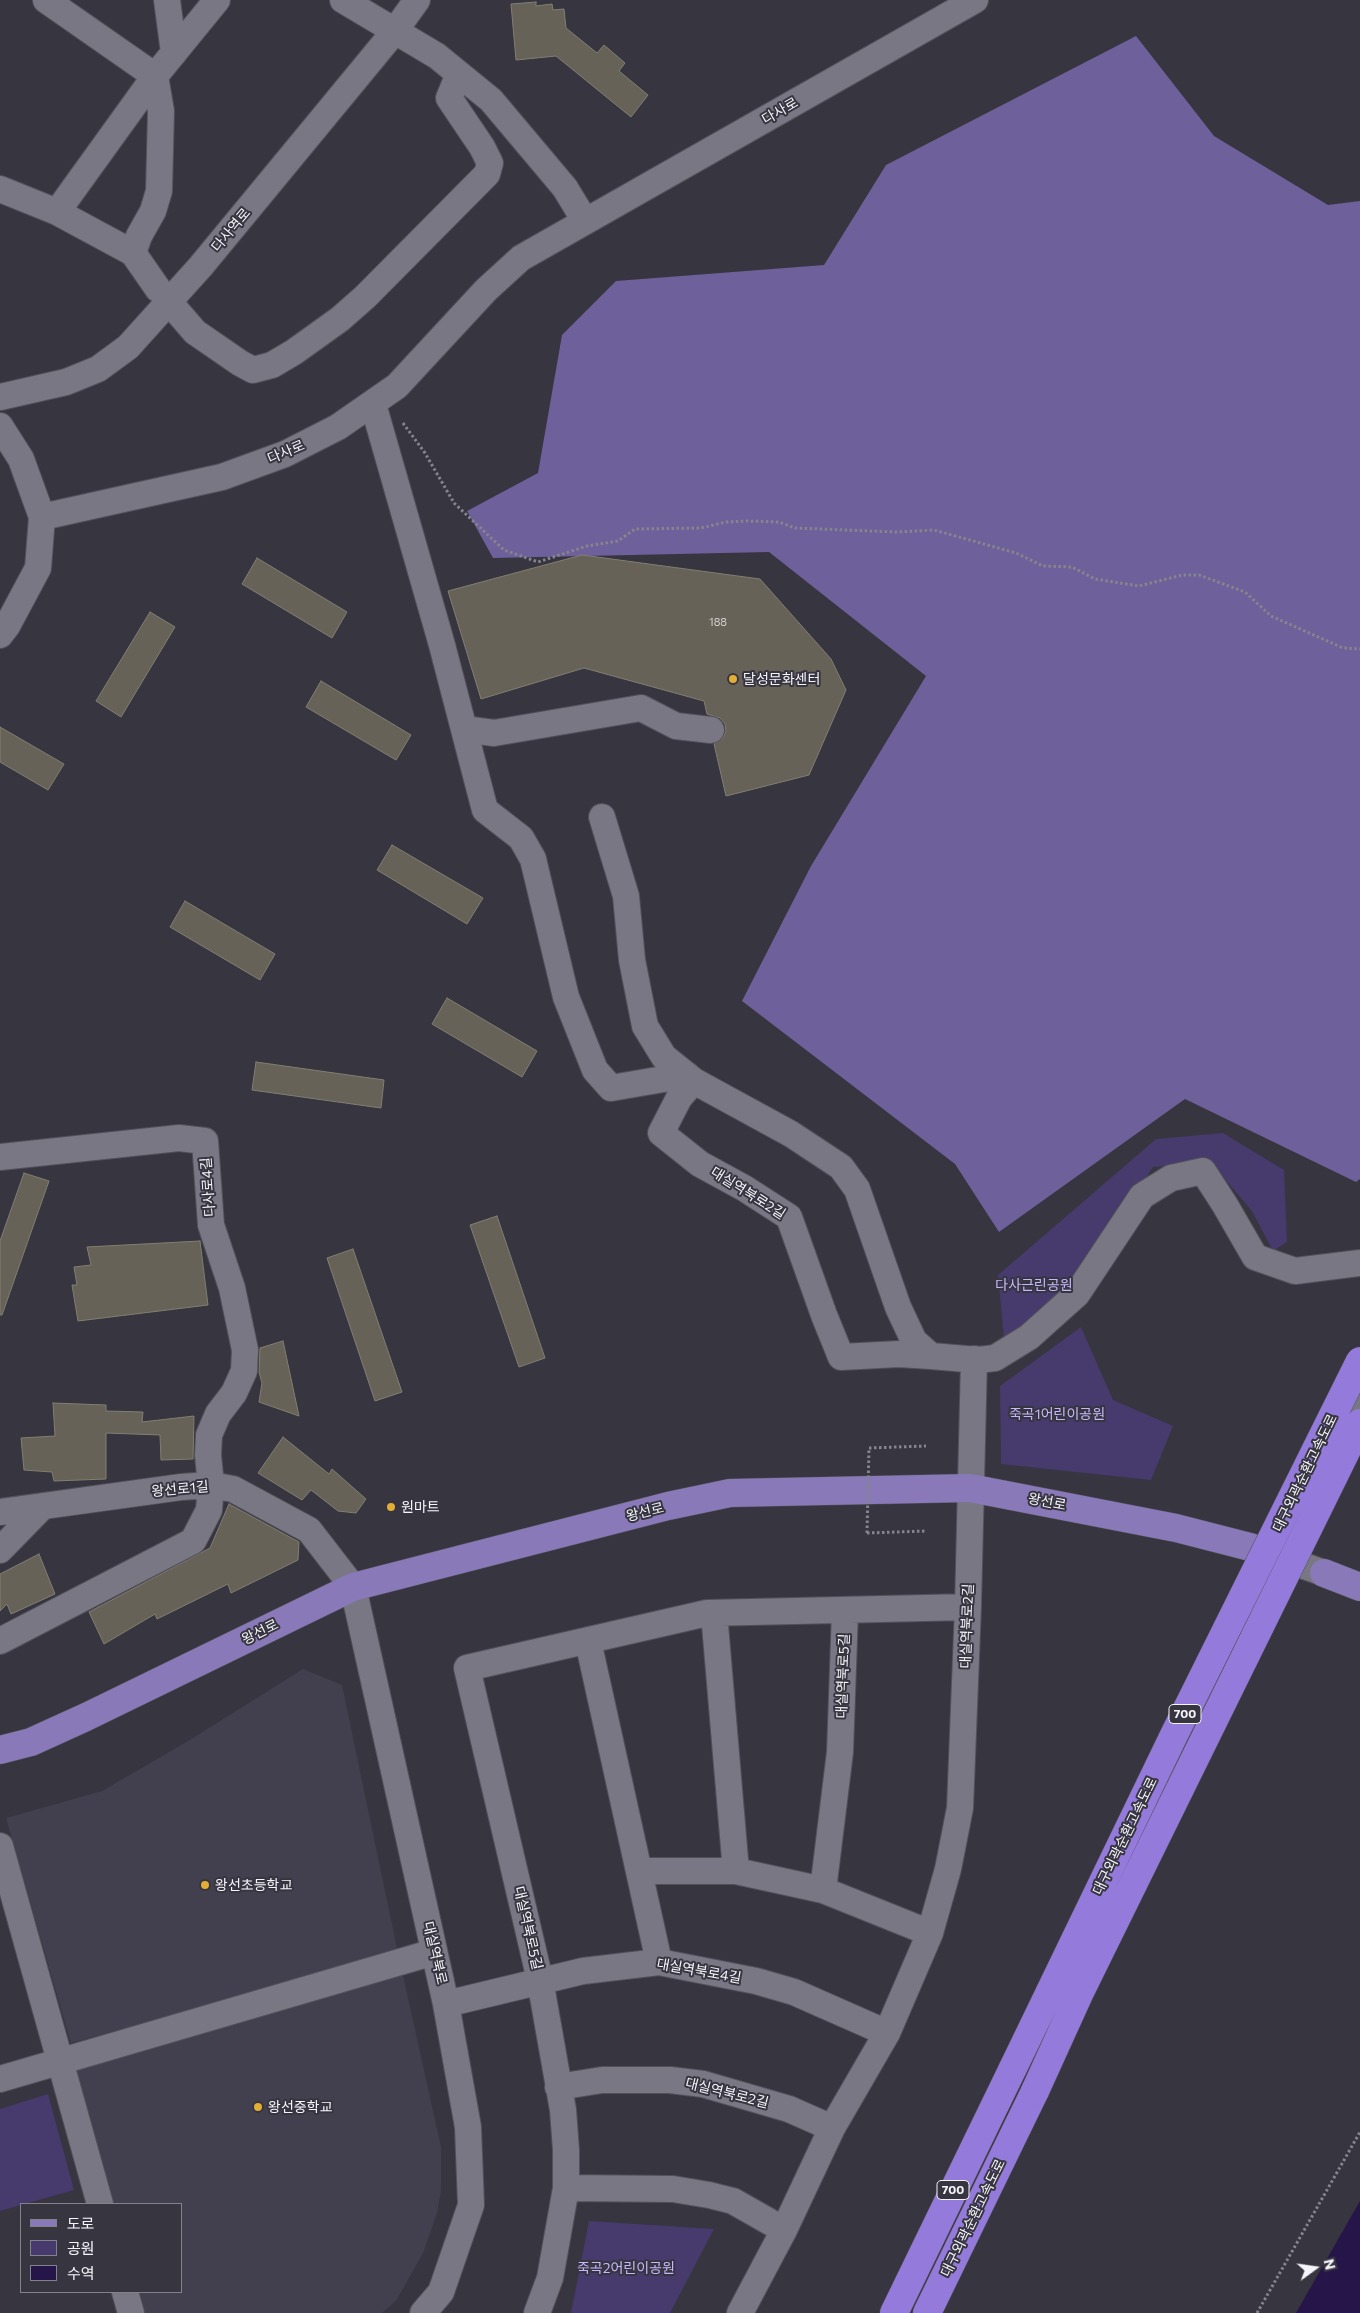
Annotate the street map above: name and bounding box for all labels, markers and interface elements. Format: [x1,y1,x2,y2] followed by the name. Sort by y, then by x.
[759,94,801,128] street label: 다사로
[208,205,254,255] street label: 다사역로
[265,437,307,467] street label: 다사로
[709,615,727,629] house number: 188
[743,671,820,687] place label: 달성문화센터
[727,673,739,685] marker: 달성문화센터
[198,1157,218,1217] street label: 다사로4길
[707,1163,789,1223] street label: 대실역북로2길
[995,1277,1073,1293] park label: 다사근린공원
[1009,1406,1105,1422] park label: 죽곡1어린이공원
[1269,1411,1341,1535] street label: 대구외곽순환고속도로
[151,1478,209,1500] street label: 왕선로1길
[1026,1490,1068,1514] street label: 왕선로
[401,1499,440,1515] place label: 원마트
[624,1499,666,1525] street label: 왕선로
[385,1501,397,1513] marker: 원마트
[957,1583,977,1669] street label: 대실역북로2길
[239,1616,281,1648] street label: 왕선로
[833,1633,853,1719] street label: 대실역북로5길
[1169,1705,1201,1724] road number: 700
[1089,1774,1161,1898] street label: 대구외곽순환고속도로
[215,1877,292,1893] place label: 왕선초등학교
[199,1879,211,1891] marker: 왕선초등학교
[510,1885,546,1971] street label: 대실역북로5길
[420,1920,450,1986] street label: 대실역북로
[655,1955,743,1987] street label: 대실역북로4길
[684,2075,770,2111] street label: 대실역북로2길
[268,2099,332,2115] place label: 왕선중학교
[252,2101,264,2113] marker: 왕선중학교
[937,2156,1009,2280] street label: 대구외곽순환고속도로
[937,2180,969,2200] road number: 700
[20,2203,182,2293] legend
[67,2214,95,2232] text: 도로
[67,2239,95,2257] text: 공원
[1290,2243,1340,2293] north arrow
[1321,2257,1340,2271] text: N
[577,2260,675,2276] park label: 죽곡2어린이공원
[67,2264,95,2282] text: 수역

